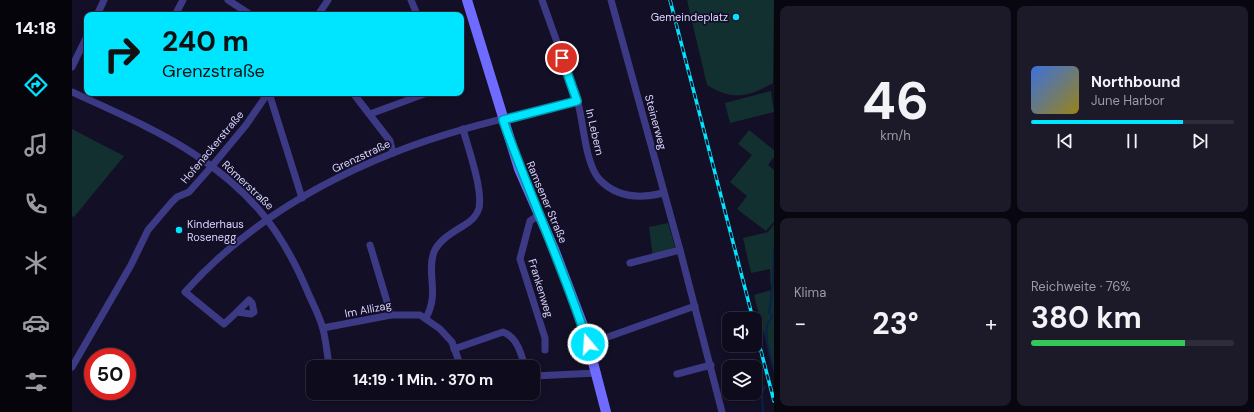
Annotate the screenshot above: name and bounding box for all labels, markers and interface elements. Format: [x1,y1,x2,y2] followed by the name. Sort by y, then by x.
[651,10,728,24] place label: Gemeindeplatz
[731,12,741,22] marker: Gemeindeplatz
[16,16,56,40] text: 14:18
[162,23,249,60] text: 240 m
[96,28,148,80] icon: right
[545,41,579,75] pin
[551,47,573,69] icon: arrive
[162,59,265,83] text: Grenzstraße
[862,67,929,135] text: 46
[22,71,50,99] icon: directions
[1091,72,1180,92] text: Northbound
[1091,92,1165,109] text: June Harbor
[642,93,670,151] street label: Steinerweg
[583,107,607,157] street label: In Lebern
[177,108,247,186] street label: Hofenackerstraße
[880,127,911,144] text: km/h
[1054,130,1076,152] icon: previous
[1121,130,1143,152] icon: pause
[1189,130,1211,152] icon: next
[22,131,50,159] icon: music
[330,136,392,176] street label: Grenzstraße
[219,157,277,213] street label: Römerstraße
[523,159,571,245] street label: Ramsener Straße
[22,190,50,218] icon: phone
[187,217,244,244] place label: Kinderhaus Rosenegg
[174,225,184,235] marker: Kinderhaus Rosenegg
[22,249,50,277] icon: climate
[525,257,557,319] street label: Frankenweg
[1031,278,1130,295] text: Reichweite · 76%
[794,284,826,301] text: Klima
[343,298,393,320] street label: Im Allizag
[1031,298,1142,337] text: 380 km
[872,304,919,343] text: 23°
[22,309,50,337] icon: car
[794,309,806,338] text: −
[985,309,997,338] text: +
[722,312,762,400] map controls
[722,312,762,352] button: sound
[567,323,609,365] position arrow
[84,348,136,400] speed limit sign: 50
[722,360,762,400] button: layers
[22,368,50,396] icon: filters
[353,370,493,390] text: 14:19 · 1 Min. · 370 m

